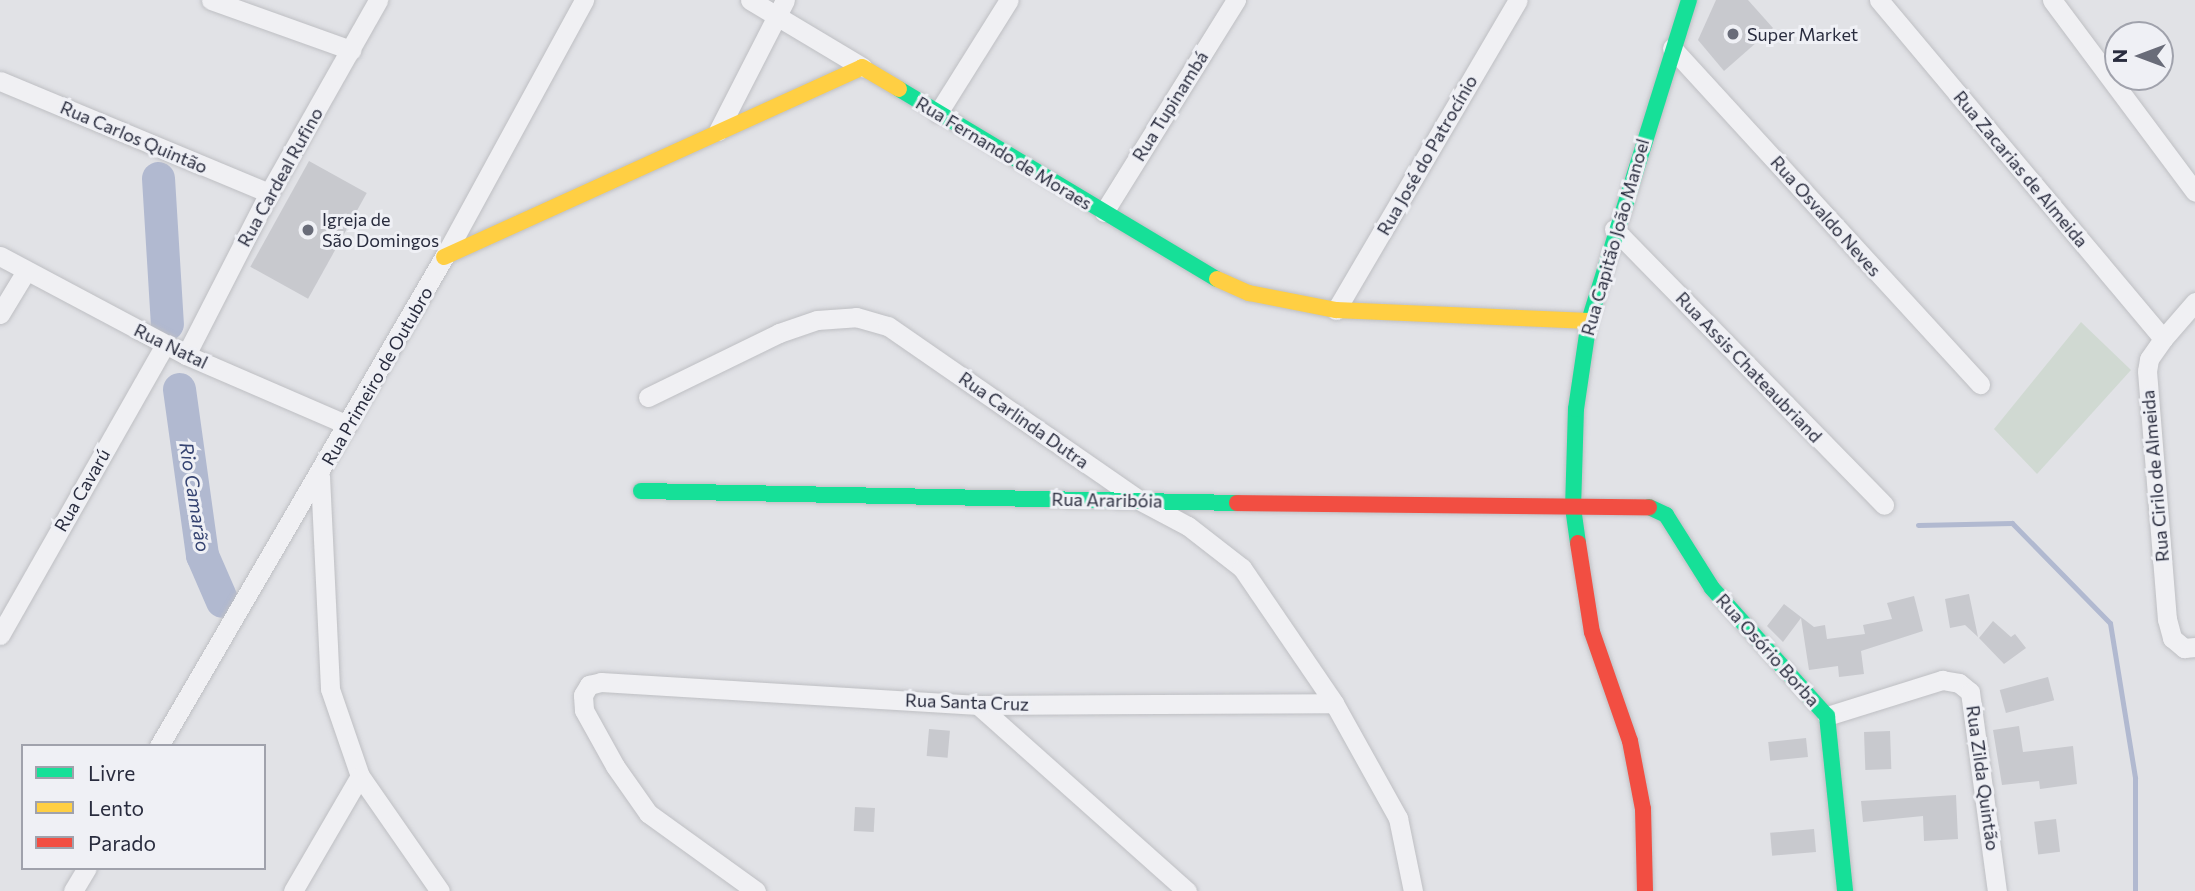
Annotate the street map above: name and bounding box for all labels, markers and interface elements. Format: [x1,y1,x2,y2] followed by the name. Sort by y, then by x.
[2104,21,2174,91] north arrow
[1747,23,1858,45] place label: Super Market
[1725,26,1741,42] marker: Super Market
[1128,47,1212,165] street label: Rua Tupinambá
[2108,49,2131,63] text: N
[1372,71,1482,239] street label: Rua José do Patrocínio
[1949,86,2093,252] street label: Rua Zacarias de Almeida
[912,92,1096,214] street label: Rua Fernando de Moraes
[57,96,211,178] street label: Rua Carlos Quintão
[233,104,327,250] street label: Rua Cardeal Rufino
[1577,136,1653,338] street label: Rua Capitão João Manoel
[1766,151,1886,281] street label: Rua Osvaldo Neves
[322,209,439,252] place label: Igreja de São Domingos
[300,222,316,238] marker: Igreja de São Domingos
[317,283,437,469] street label: Rua Primeiro de Outubro
[1671,287,1827,447] street label: Rua Assis Chateaubriand
[131,319,211,373] street label: Rua Natal
[955,367,1093,473] street label: Rua Carlinda Dutra
[2137,389,2173,563] street label: Rua Cirilo de Almeida
[175,441,215,553] water label: Rio Camarão
[50,445,114,535] street label: Rua Cavarú
[1051,488,1163,512] street label: Rua Araribóia
[1712,589,1824,711] street label: Rua Osório Borba
[905,689,1029,715] street label: Rua Santa Cruz
[1962,704,2004,852] street label: Rua Zilda Quintão
[21,744,266,870] legend
[88,760,135,785] text: Livre
[88,795,144,820] text: Lento
[88,830,156,855] text: Parado

